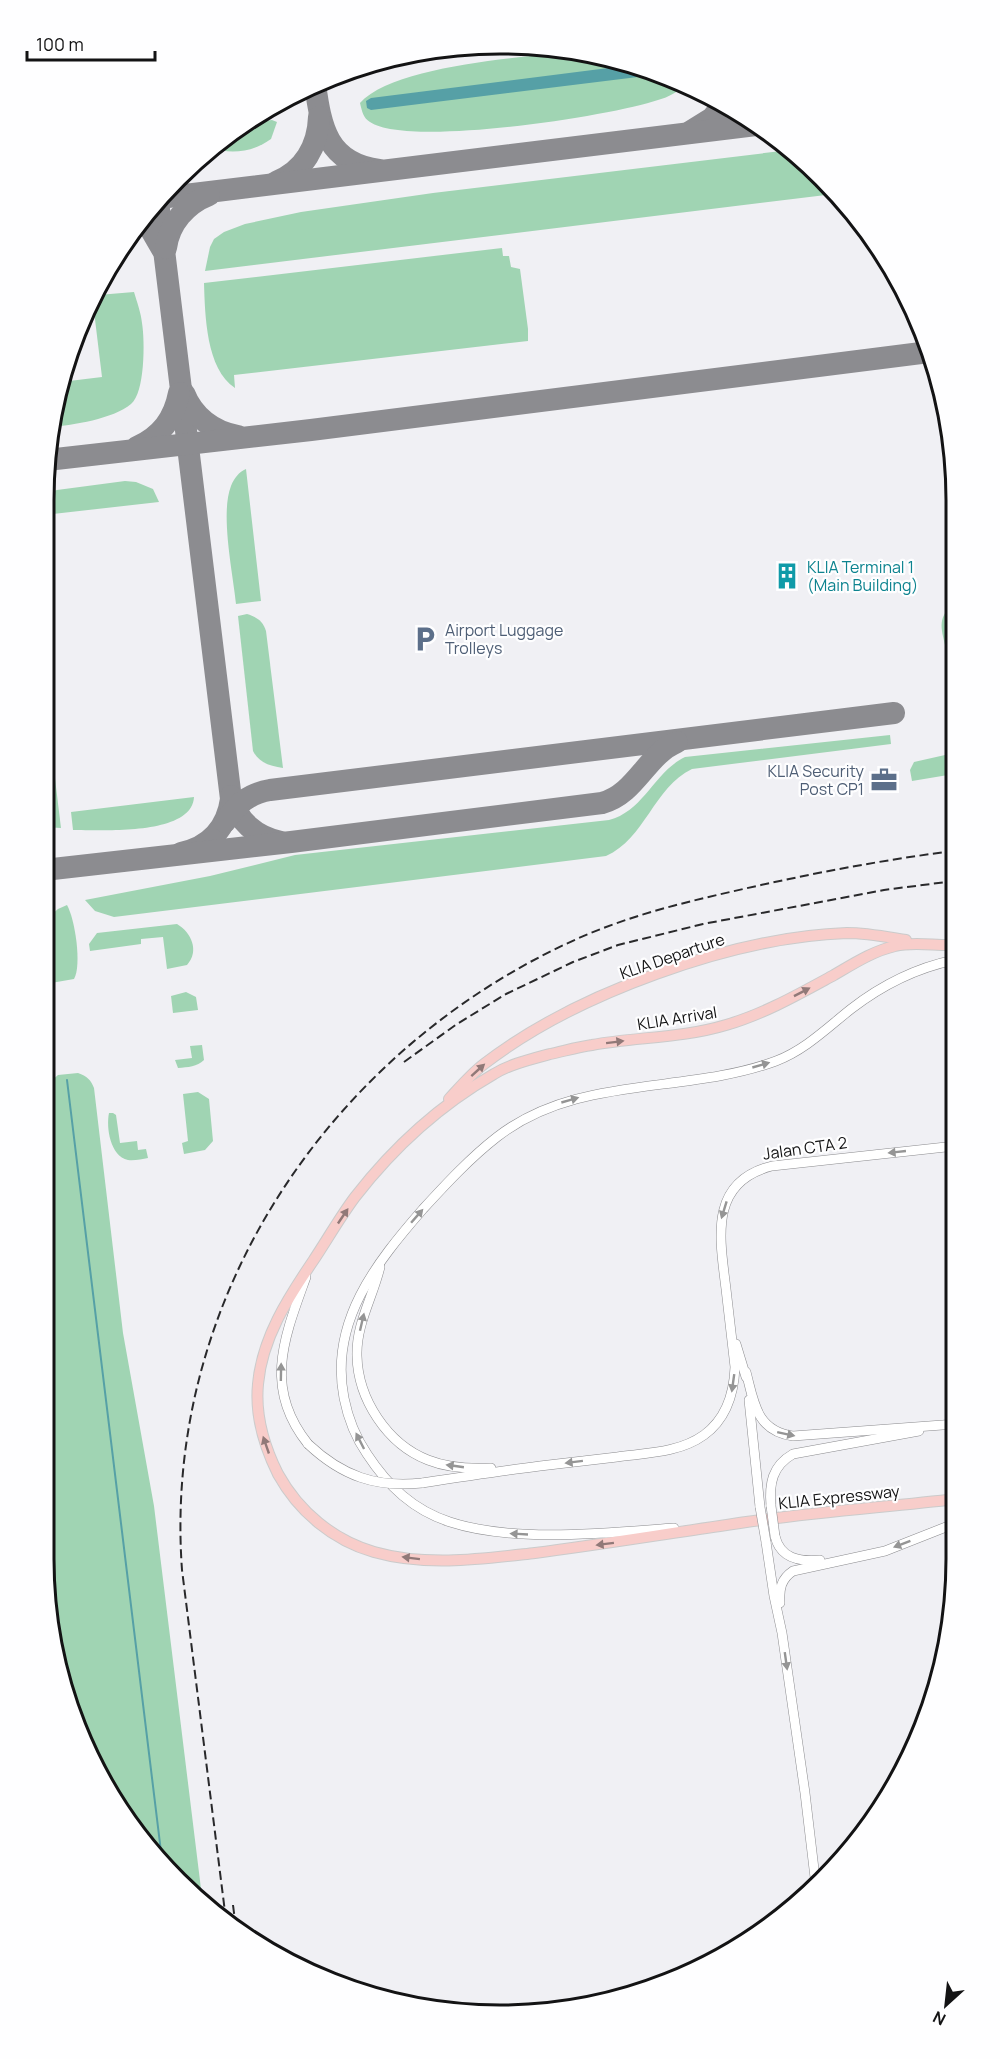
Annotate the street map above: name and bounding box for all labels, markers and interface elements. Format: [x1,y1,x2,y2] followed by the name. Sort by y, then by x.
[27,24,154,62] scale bar
[36,32,84,56] text: 100 m
[807,556,918,596] place label: KLIA Terminal 1 (Main Building)
[772,561,802,591] building icon: KLIA Terminal 1 (Main Building)
[445,619,563,659] place label: Airport Luggage Trolleys
[410,624,440,654] parking icon: Airport Luggage Trolleys
[768,760,865,800] place label: KLIA Security Post CP1
[869,765,899,795] office icon: KLIA Security Post CP1
[617,928,727,984] street label: KLIA Departure
[793,987,810,997] one-way arrow
[636,1001,718,1035] street label: KLIA Arrival
[606,1037,625,1047] one-way arrow
[752,1060,770,1069] one-way arrow
[470,1064,485,1077] one-way arrow
[561,1094,579,1104] one-way arrow
[761,1131,849,1165] street label: Jalan CTA 2
[887,1147,906,1157] one-way arrow
[719,1201,728,1219] one-way arrow
[337,1208,348,1224] one-way arrow
[410,1209,423,1224] one-way arrow
[358,1312,367,1331] one-way arrow
[276,1362,286,1381] one-way arrow
[729,1374,738,1393] one-way arrow
[777,1430,796,1439] one-way arrow
[355,1433,365,1450] one-way arrow
[261,1436,271,1454] one-way arrow
[565,1457,584,1466] one-way arrow
[446,1462,465,1471] one-way arrow
[777,1480,901,1514] street label: KLIA Expressway
[510,1529,529,1538] one-way arrow
[595,1539,614,1549] one-way arrow
[893,1540,911,1549] one-way arrow
[401,1554,420,1563] one-way arrow
[782,1652,791,1671] one-way arrow
[916,1975,976,2035] north arrow
[929,2006,949,2031] text: N

